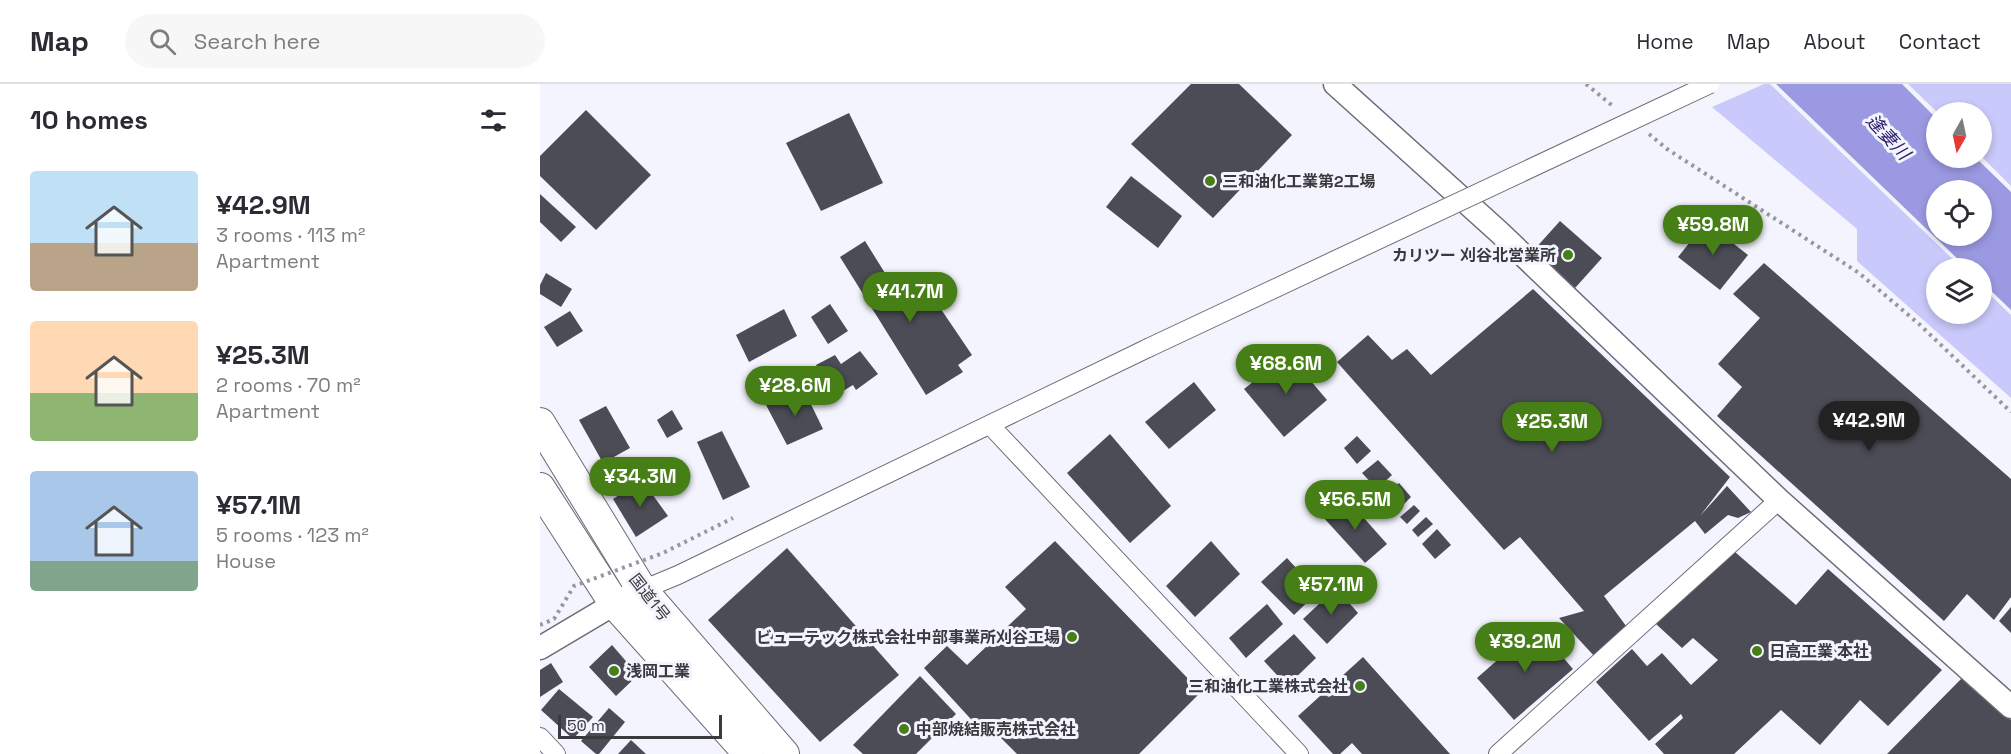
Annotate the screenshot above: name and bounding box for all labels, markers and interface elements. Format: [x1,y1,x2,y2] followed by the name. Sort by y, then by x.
[125,14,545,68] search box
[30,23,89,59] text: Map
[146,25,179,58] icon: search
[194,27,321,55] text: Search here
[1636,28,1694,55] text: Home
[1727,28,1771,55] text: Map
[1804,28,1866,55] text: About
[1899,28,1981,55] text: Contact
[1926,102,1992,168] north arrow
[1926,102,1992,324] map controls
[30,103,148,137] text: 10 homes
[477,104,510,137] icon: filters
[1862,109,1917,166] water label: 逢妻川
[1222,171,1376,192] place label: 三和油化工業第2工場
[1203,174,1217,188] marker: 三和油化工業第2工場
[1926,180,1992,246] button: locate
[216,188,311,222] text: ¥42.9M
[78,195,150,267] icon: home
[1664,205,1762,256] pin: ¥59.8M
[1677,211,1749,237] text: ¥59.8M
[216,222,365,248] text: 3 rooms · 113 m²
[1392,245,1556,266] place label: カリツー 刈谷北営業所
[216,248,320,274] text: Apartment
[1561,248,1575,262] marker: カリツー 刈谷北営業所
[1926,258,1992,324] button: layers
[861,272,959,323] pin: ¥41.7M
[876,278,944,304] text: ¥41.7M
[216,338,310,372] text: ¥25.3M
[1237,344,1335,395] pin: ¥68.6M
[78,345,150,417] icon: home
[1250,350,1322,376] text: ¥68.6M
[746,366,844,417] pin: ¥28.6M
[216,372,360,398] text: 2 rooms · 70 m²
[759,372,831,398] text: ¥28.6M
[216,398,320,424] text: Apartment
[1820,401,1918,452] pin: ¥42.9M
[1503,402,1601,453] pin: ¥25.3M
[1833,407,1905,433] text: ¥42.9M
[1516,408,1588,434] text: ¥25.3M
[591,457,689,508] pin: ¥34.3M
[603,463,677,489] text: ¥34.3M
[1306,480,1404,531] pin: ¥56.5M
[1319,486,1391,512] text: ¥56.5M
[216,488,301,522] text: ¥57.1M
[78,495,150,567] icon: home
[216,522,369,548] text: 5 rooms · 123 m²
[216,548,276,574] text: House
[1282,565,1380,616] pin: ¥57.1M
[624,569,675,625] street label: 国道1号
[1298,571,1364,597] text: ¥57.1M
[1476,622,1574,673] pin: ¥39.2M
[756,627,1060,648] place label: ビューテック株式会社中部事業所刈谷工場
[1489,628,1561,654] text: ¥39.2M
[1065,630,1079,644] marker: ビューテック株式会社中部事業所刈谷工場
[1769,641,1869,662] place label: 日高工業 本社
[1750,644,1764,658] marker: 日高工業 本社
[626,661,690,682] place label: 浅岡工業
[607,664,621,678] marker: 浅岡工業
[1188,676,1348,697] place label: 三和油化工業株式会社
[1353,679,1367,693] marker: 三和油化工業株式会社
[558,712,722,740] scale bar
[567,715,605,736] text: 50 m
[916,719,1076,740] place label: 中部焼結販売株式会社
[897,722,911,736] marker: 中部焼結販売株式会社

